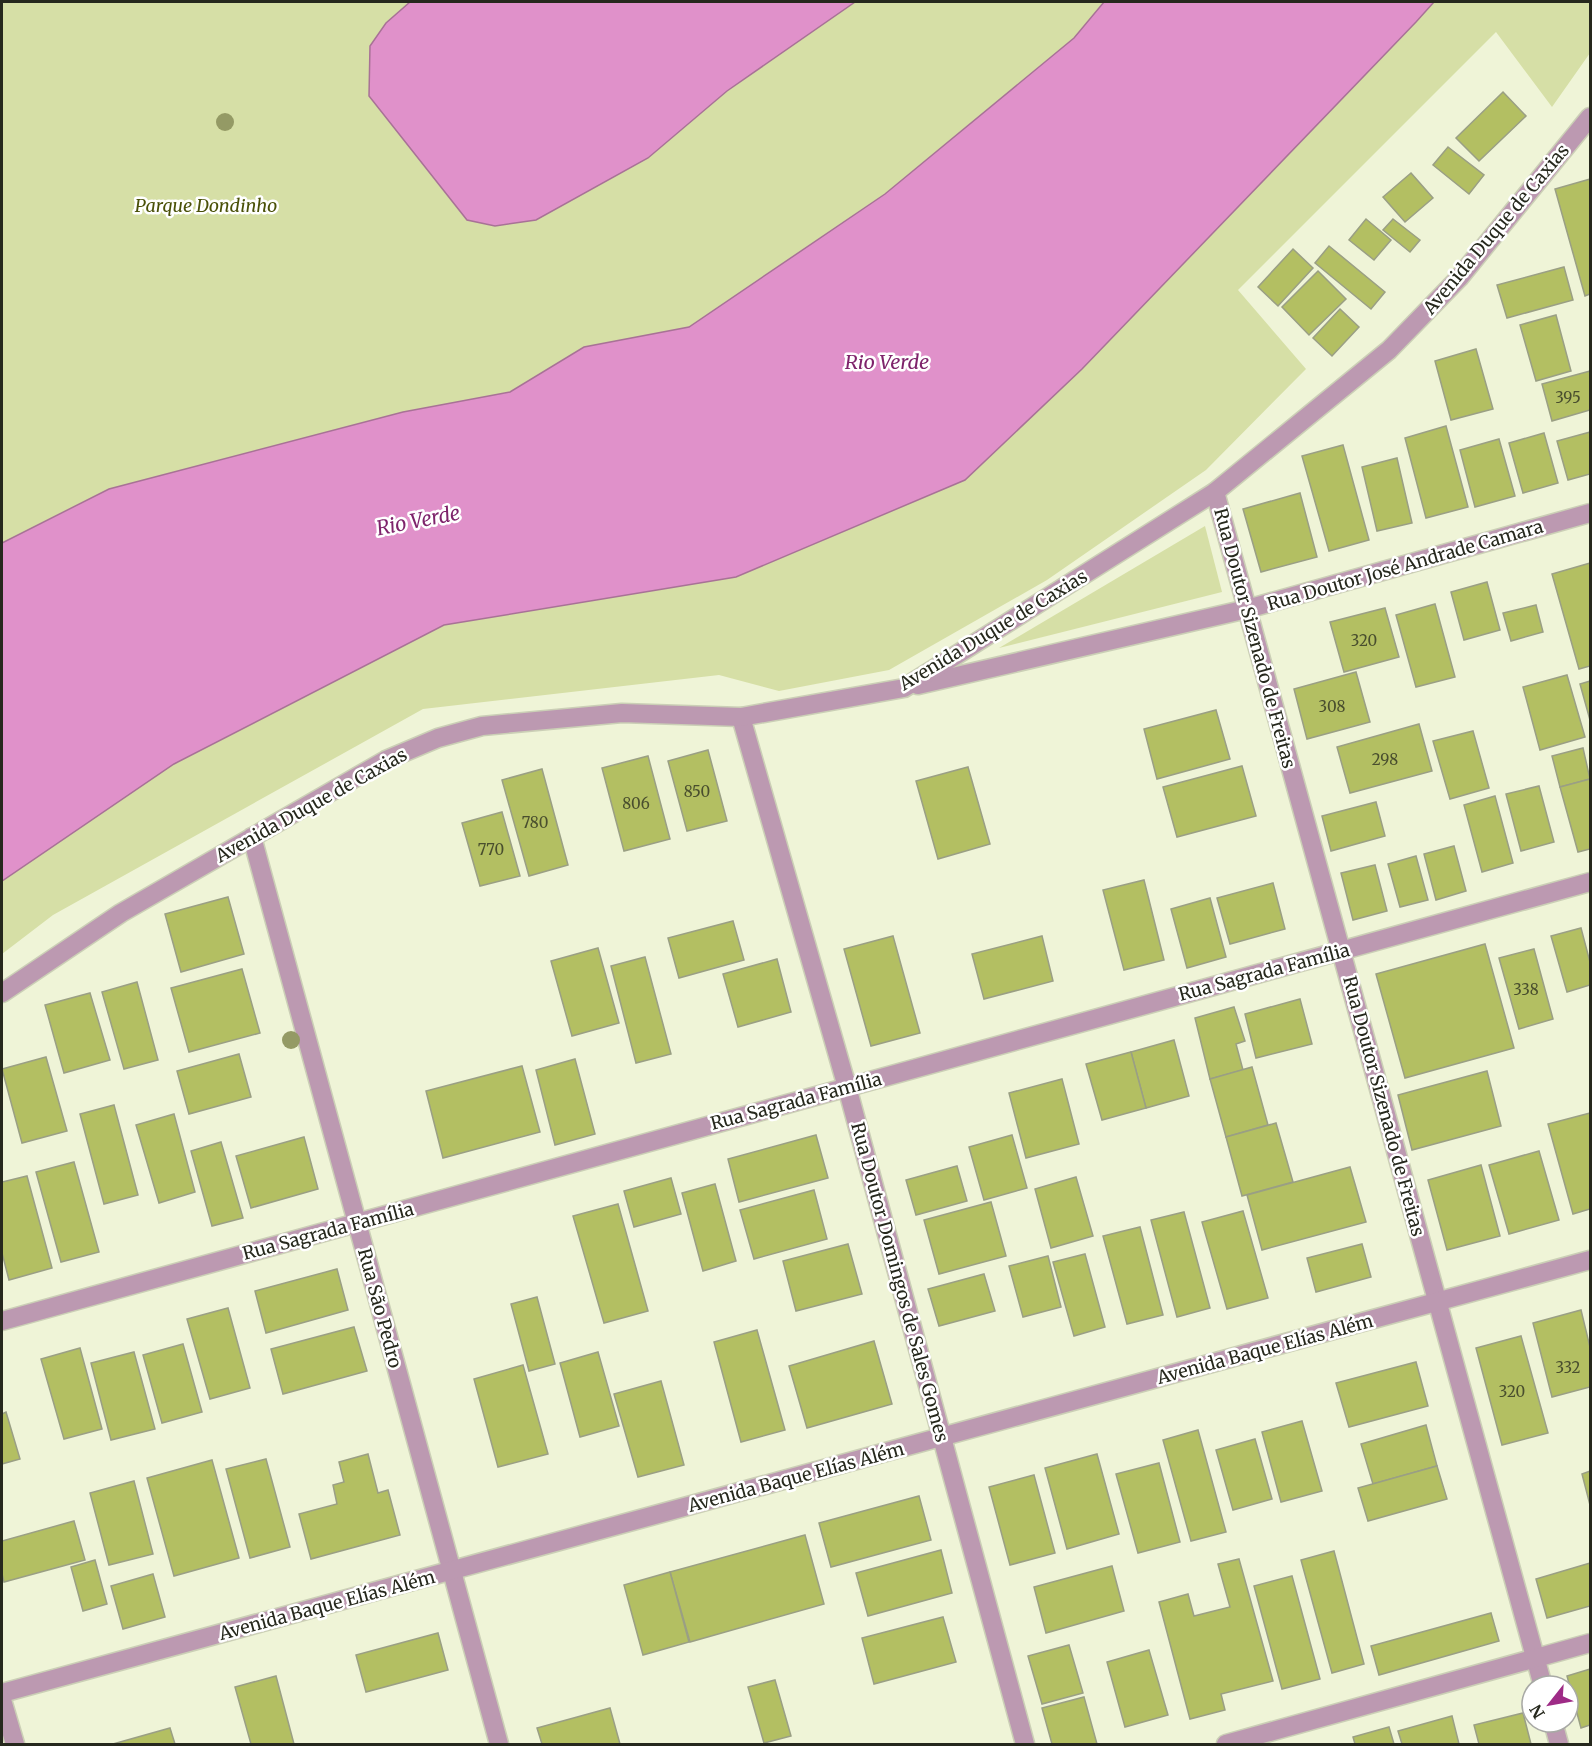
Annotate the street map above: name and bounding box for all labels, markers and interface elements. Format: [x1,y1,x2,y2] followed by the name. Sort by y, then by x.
[1417,139,1574,320] street label: Avenida Duque de Caxias
[135,194,277,217] park label: Parque Dondinho
[845,349,929,374] water label: Rio Verde
[1555,388,1581,407] house number: 395
[374,500,462,540] water label: Rio Verde
[1209,505,1301,771] street label: Rua Doutor Sizenado de Freitas
[1264,514,1546,615] street label: Rua Doutor José Andrade Camara
[894,565,1091,696] street label: Avenida Duque de Caxias
[1351,631,1377,650] house number: 320
[1319,697,1346,716] house number: 308
[210,743,411,868] street label: Avenida Duque de Caxias
[1372,750,1398,769] house number: 298
[684,782,710,801] house number: 850
[622,794,650,813] house number: 806
[522,813,548,832] house number: 780
[478,840,504,859] house number: 770
[1176,938,1352,1006] street label: Rua Sagrada Família
[1338,973,1430,1239] street label: Rua Doutor Sizenado de Freitas
[1513,980,1539,999] house number: 338
[708,1067,884,1135] street label: Rua Sagrada Família
[846,1119,954,1445] street label: Rua Doutor Domingos de Sales Gomes
[240,1197,416,1265] street label: Rua Sagrada Família
[353,1246,407,1370] street label: Rua São Pedro
[1153,1309,1376,1389] street label: Avenida Baque Elías Além
[1556,1358,1581,1377] house number: 332
[1499,1382,1525,1401] house number: 320
[684,1437,907,1517] street label: Avenida Baque Elías Além
[215,1565,438,1645] street label: Avenida Baque Elías Além
[1520,1674,1580,1734] north arrow
[1525,1701,1549,1722] text: N

